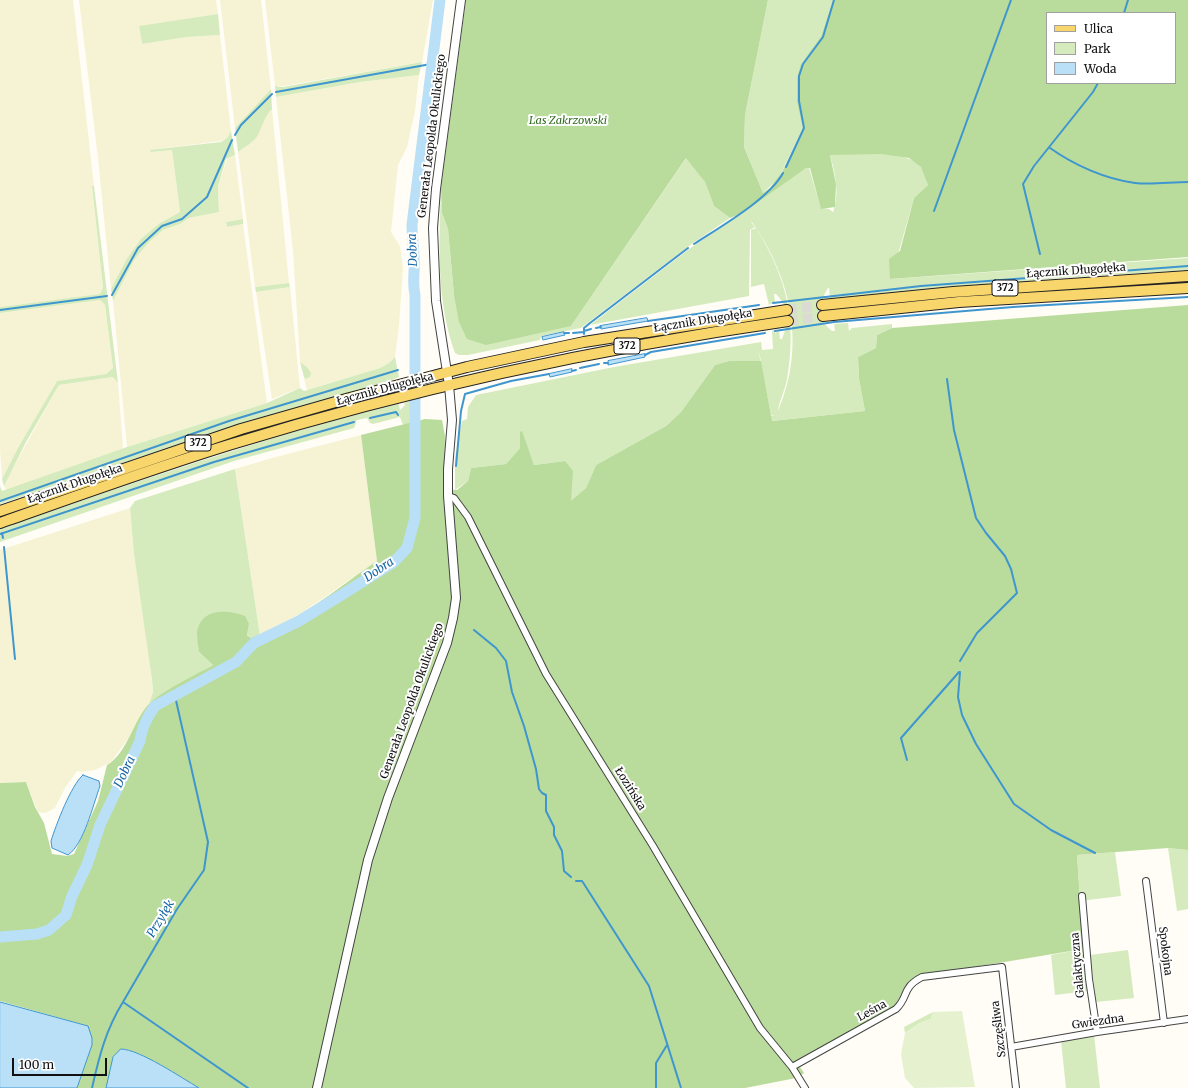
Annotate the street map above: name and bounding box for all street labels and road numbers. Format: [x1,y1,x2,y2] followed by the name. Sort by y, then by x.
[415,53,449,219] street label: Generała Leopolda Okulickiego
[1026,261,1126,281] street label: Łącznik Długołęka
[992,280,1018,296] road number: 372
[653,307,753,335] street label: Łącznik Długołęka
[614,338,640,354] road number: 372
[335,370,435,408] street label: Łącznik Długołęka
[185,435,211,451] road number: 372
[26,462,124,506] street label: Łącznik Długołęka
[378,621,446,781] street label: Generała Leopolda Okulickiego
[612,765,648,813] street label: Łozińska
[1155,926,1175,976] street label: Spokojna
[1069,932,1087,998] street label: Galaktyczna
[855,998,889,1024] street label: Leśna
[989,1000,1009,1058] street label: Szczęśliwa
[1071,1012,1125,1032] street label: Gwiezdna

